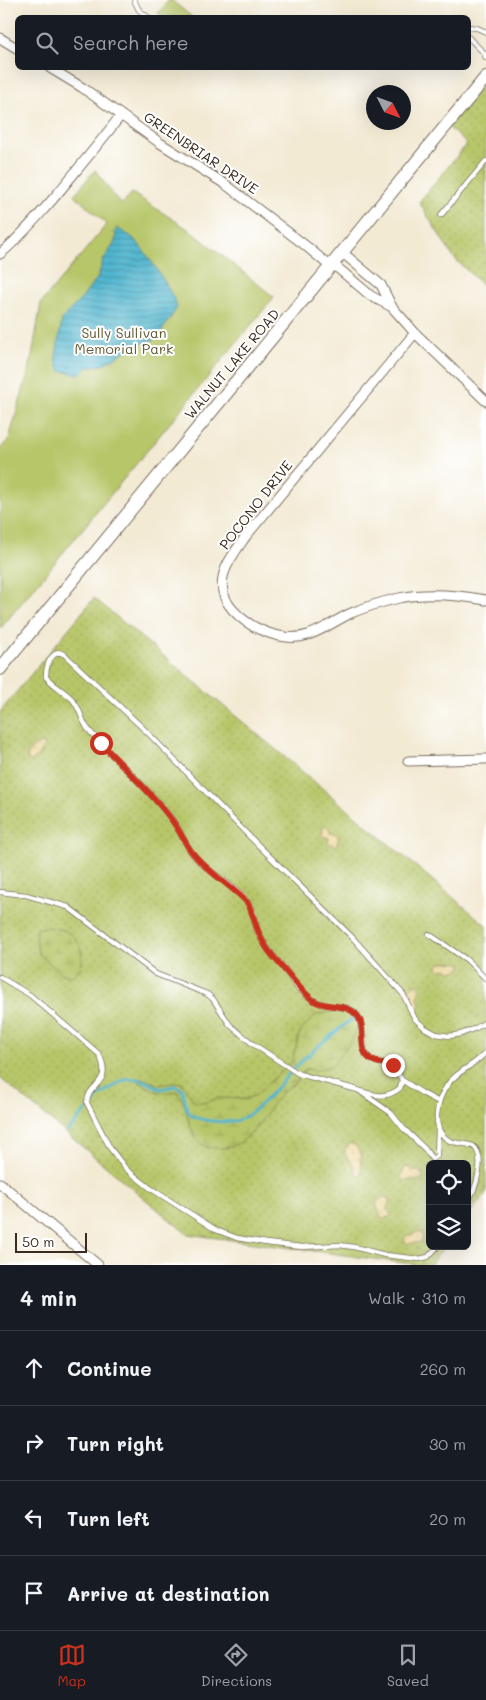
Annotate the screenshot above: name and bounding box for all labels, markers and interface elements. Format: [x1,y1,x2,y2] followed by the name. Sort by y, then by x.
[15,15,471,70] search box
[33,29,61,57] icon: search
[73,30,189,55] text: Search here
[366,85,411,130] north arrow
[140,107,262,198] street label: GREENBRIAR DRIVE
[180,304,283,423] street label: WALNUT LAKE ROAD
[74,323,174,358] park label: Sully Sullivan Memorial Park
[215,456,296,553] street label: POCONO DRIVE
[90,732,113,755] route start
[382,1054,405,1077] route end
[426,1160,471,1250] map controls
[426,1160,471,1205] button: locate
[426,1205,471,1250] button: layers
[15,1230,88,1253] scale bar
[22,1232,54,1251] text: 50 m
[20,1284,77,1311] text: 4 min
[368,1287,466,1308] text: Walk · 310 m
[20,1354,48,1382] icon: ahead
[67,1356,152,1381] text: Continue
[420,1358,466,1379] text: 260 m
[20,1429,48,1457] icon: right
[67,1431,164,1456] text: Turn right
[429,1433,466,1454] text: 30 m
[20,1504,48,1532] icon: left
[67,1506,150,1531] text: Turn left
[429,1508,466,1529] text: 20 m
[20,1579,48,1607] icon: arrive
[67,1581,270,1606] text: Arrive at destination
[57,1641,86,1690] tab: Map
[201,1641,272,1690] tab: Directions
[387,1641,429,1690] tab: Saved

